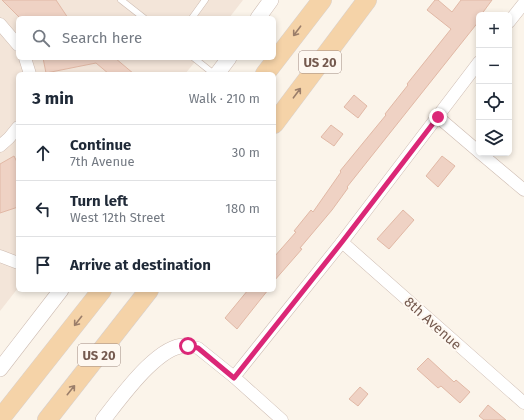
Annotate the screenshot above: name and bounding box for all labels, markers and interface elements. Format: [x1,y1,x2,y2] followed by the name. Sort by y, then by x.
[476,12,512,156] map controls
[476,12,512,48] button: +
[16,16,276,60] search box
[293,25,302,36] one-way arrow
[30,27,52,49] icon: search
[62,29,142,47] text: Search here
[476,48,512,84] button: −
[299,51,341,73] road number: US 20
[476,84,512,120] button: locate
[293,87,302,98] one-way arrow
[32,88,74,109] text: 3 min
[189,91,260,106] text: Walk · 210 m
[429,108,447,126] route end
[476,120,512,156] button: layers
[70,136,131,154] text: Continue
[32,142,54,164] icon: ahead
[232,145,260,160] text: 30 m
[70,154,135,169] text: 7th Avenue
[70,192,128,210] text: Turn left
[32,198,54,220] icon: left
[225,201,260,216] text: 180 m
[70,210,165,225] text: West 12th Street
[32,254,54,276] icon: arrive
[70,256,211,274] text: Arrive at destination
[401,293,465,353] street label: 8th Avenue
[74,315,82,326] one-way arrow
[179,337,197,355] route start
[78,344,120,366] road number: US 20
[67,384,75,395] one-way arrow

